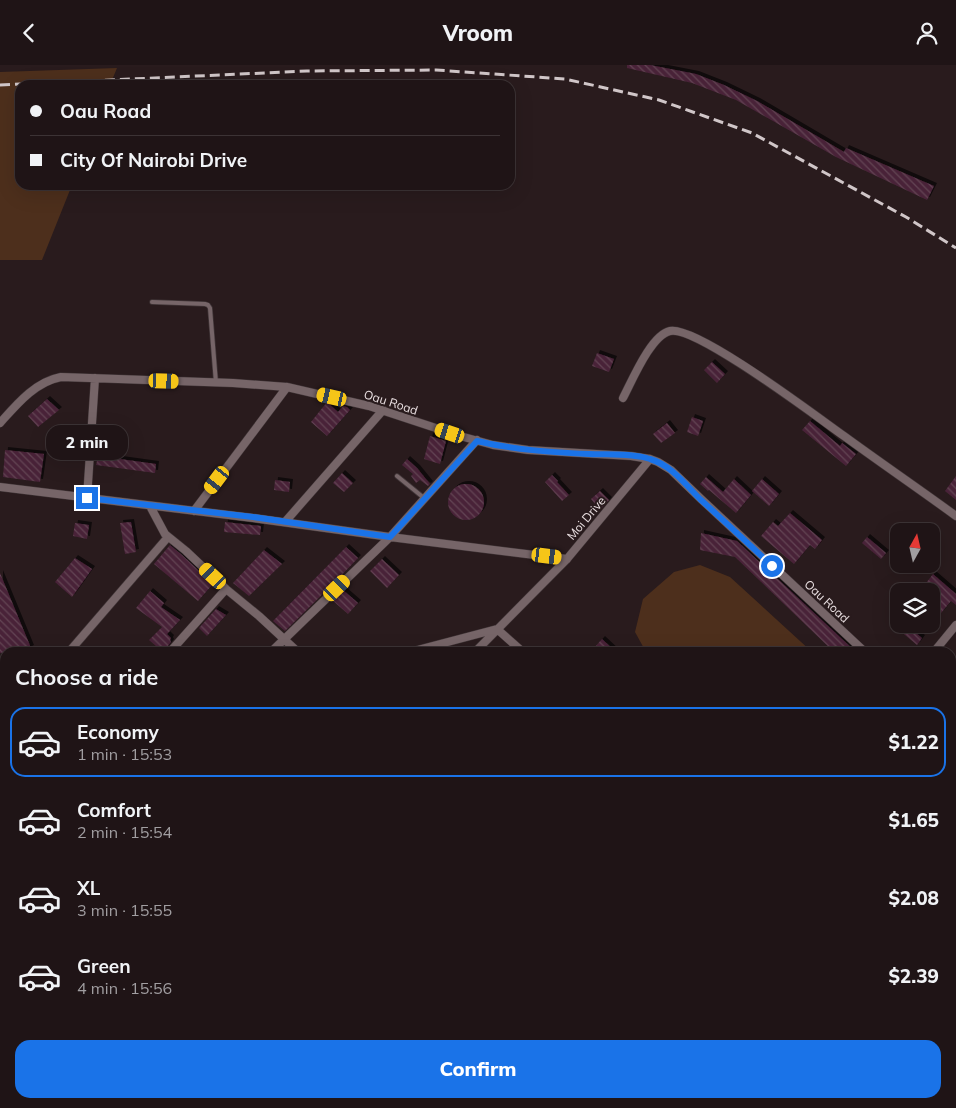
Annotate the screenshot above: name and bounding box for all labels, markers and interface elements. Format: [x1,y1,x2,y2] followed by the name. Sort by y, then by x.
[15,19,43,47] icon: back
[443,19,513,47] text: Vroom
[913,19,941,47] icon: person
[60,99,151,123] text: Oau Road
[60,148,247,172] text: City Of Nairobi Drive
[148,373,179,389] car
[315,386,348,408] car
[362,386,420,418] street label: Oau Road
[433,421,466,445] car
[46,425,128,461] callout: 2 min
[66,432,108,452] text: 2 min
[201,464,232,496] car
[76,487,98,509] route end
[564,493,608,543] street label: Moi Drive
[890,523,940,573] north arrow
[890,523,940,633] map controls
[531,547,562,565] car
[761,555,783,577] route start
[196,560,229,592] car
[320,572,353,604] car
[801,576,853,626] street label: Oau Road
[890,583,940,633] button: layers
[15,663,158,691] text: Choose a ride
[17,720,62,765] icon: car
[77,720,159,744] text: Economy
[888,730,939,754] text: $1.22
[77,744,172,764] text: 1 min · 15:53
[17,798,62,843] icon: car
[77,798,151,822] text: Comfort
[888,808,939,832] text: $1.65
[77,822,172,842] text: 2 min · 15:54
[17,876,62,921] icon: car
[77,876,100,900] text: XL
[888,886,939,910] text: $2.08
[77,900,172,920] text: 3 min · 15:55
[17,954,62,999] icon: car
[77,954,131,978] text: Green
[888,964,939,988] text: $2.39
[77,978,172,998] text: 4 min · 15:56
[15,1040,941,1098] button: Confirm

